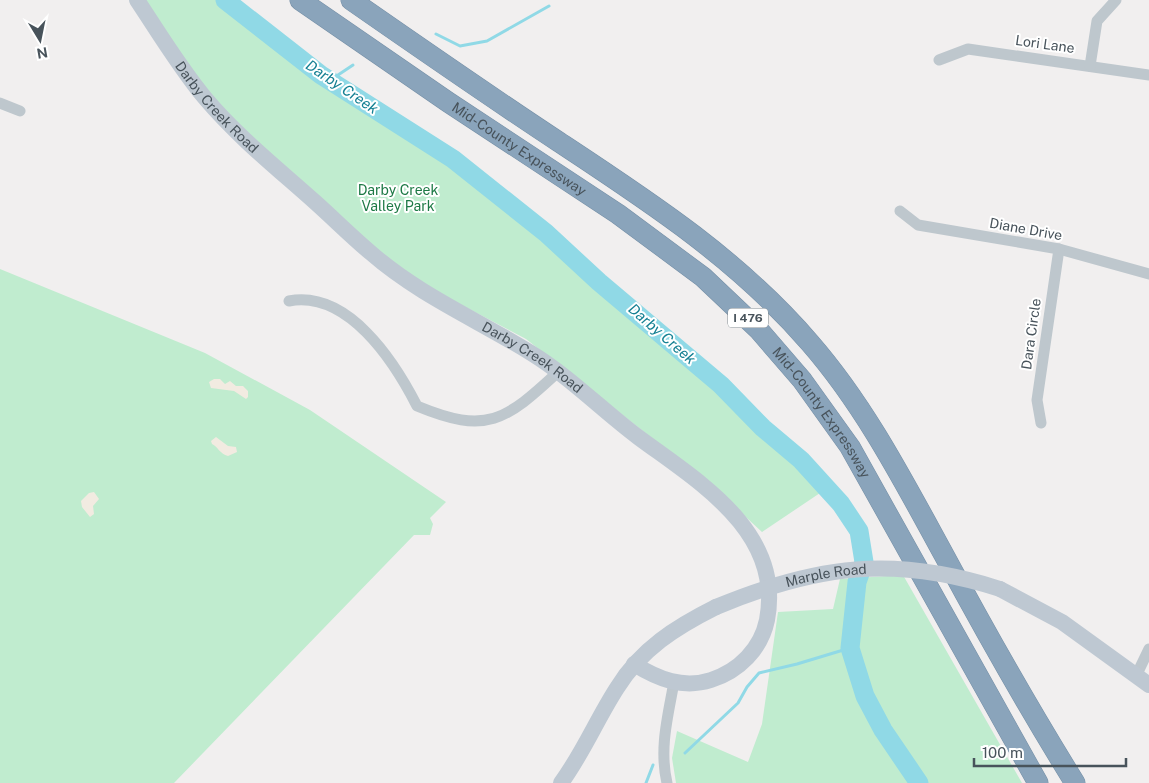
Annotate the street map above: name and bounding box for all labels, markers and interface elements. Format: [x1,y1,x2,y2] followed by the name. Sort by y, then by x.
[15,15,65,65] north arrow
[1014,32,1076,56] street label: Lori Lane
[35,44,49,62] text: N
[303,56,382,117] water label: Darby Creek
[172,58,262,156] street label: Darby Creek Road
[449,99,590,199] street label: Mid-County Expressway
[358,182,439,214] park label: Darby Creek Valley Park
[988,215,1064,243] street label: Diane Drive
[1018,297,1044,371] street label: Dara Circle
[625,300,700,368] water label: Darby Creek
[728,308,768,328] road number: I 476
[479,318,586,396] street label: Darby Creek Road
[769,344,874,481] street label: Mid-County Expressway
[784,561,867,590] street label: Marple Road
[974,736,1126,768] scale bar
[982,744,1023,761] text: 100 m

